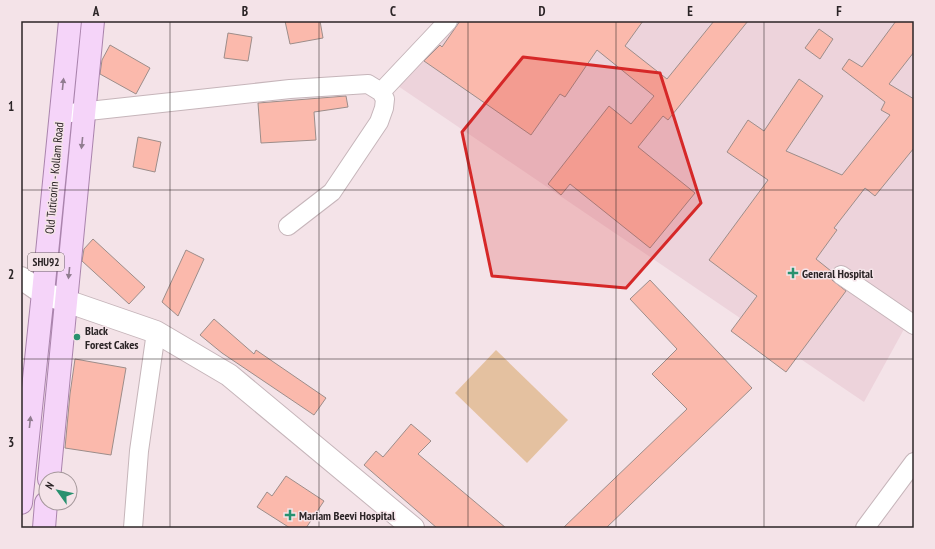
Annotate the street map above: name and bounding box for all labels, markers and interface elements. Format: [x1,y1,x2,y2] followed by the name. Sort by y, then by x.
[92,3,100,20] text: A
[242,3,248,20] text: B
[390,3,396,20] text: C
[539,3,546,20] text: D
[687,3,693,20] text: E
[836,3,842,20] text: F
[60,78,67,90] one-way arrow
[8,98,14,115] text: 1
[42,121,66,235] street label: Old Tuticorin - Kollam Road
[78,137,85,149] one-way arrow
[28,253,64,271] road number: SHU92
[8,266,14,283] text: 2
[802,266,873,281] place label: General Hospital
[66,267,73,279] one-way arrow
[787,267,799,279] marker: General Hospital
[85,323,139,352] place label: Black Forest Cakes
[72,332,82,342] marker: Black Forest Cakes
[26,416,33,428] one-way arrow
[8,434,14,451] text: 3
[38,471,78,511] north arrow
[42,479,57,492] text: N
[299,508,395,523] place label: Mariam Beevi Hospital
[284,509,296,521] marker: Mariam Beevi Hospital

